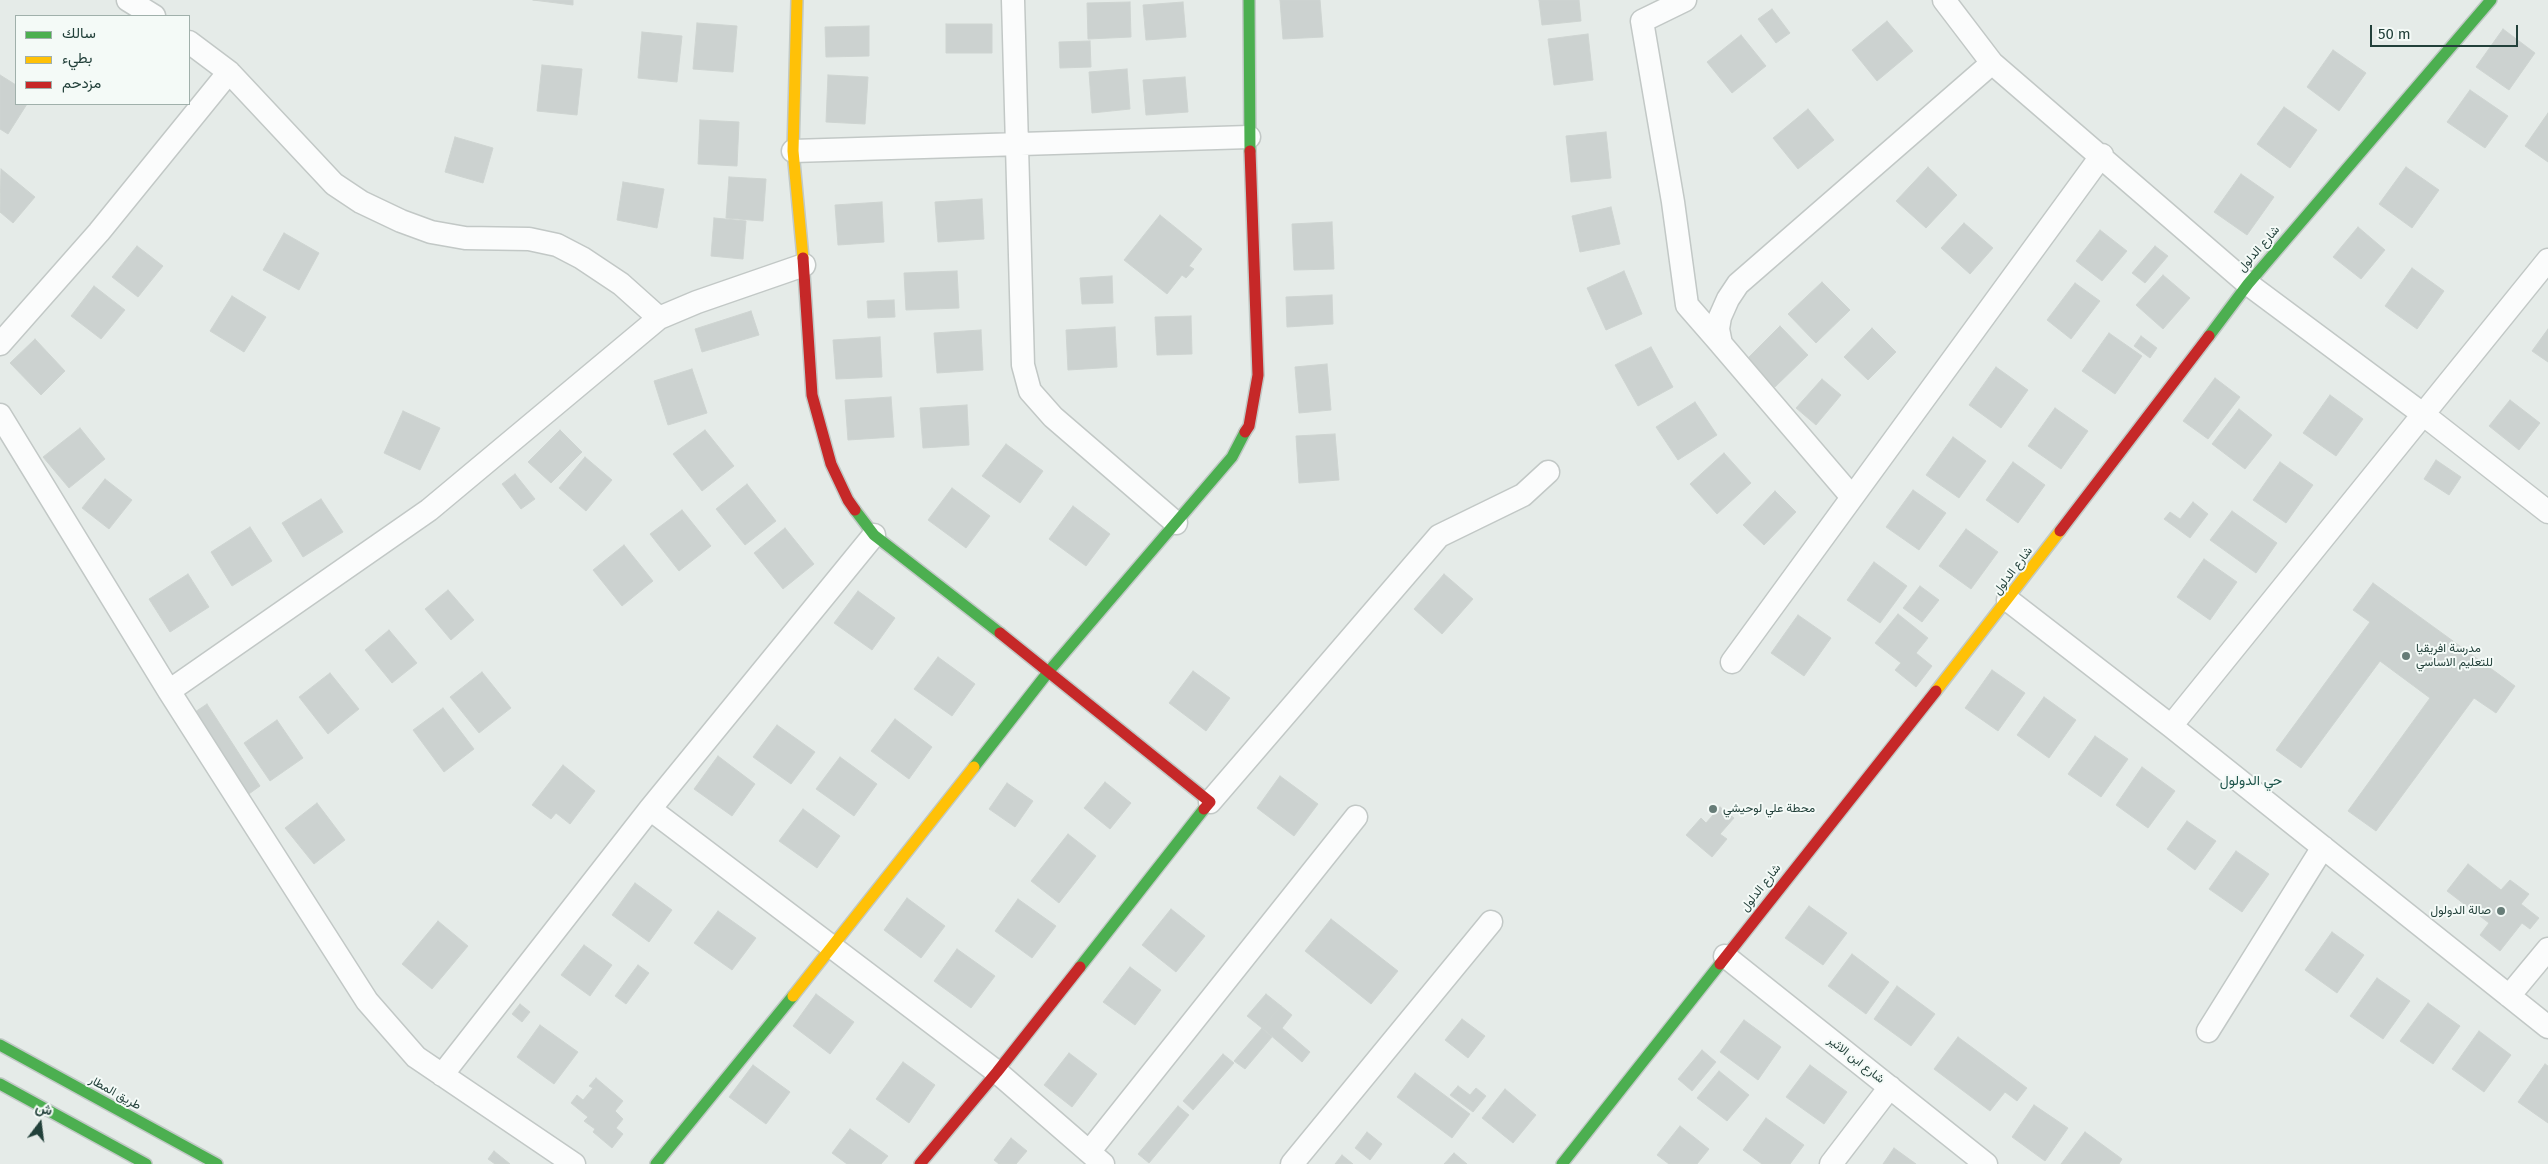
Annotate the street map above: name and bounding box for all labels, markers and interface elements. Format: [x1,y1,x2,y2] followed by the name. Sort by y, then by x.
[15,15,190,105] legend
[2373,15,2520,47] scale bar
[62,24,96,42] text: سالك
[2378,25,2411,43] text: 50 m
[62,49,92,67] text: بطيء
[62,74,101,92] text: مزدحم
[2235,223,2283,275] street label: شارع الدلول
[1990,544,2036,598] street label: شارع الدلول
[2416,642,2493,670] place label: مدرسة افريقيا للتعليم الاساسي
[2400,650,2412,662] marker: مدرسة افريقيا للتعليم الاساسي
[2220,773,2282,789] district label: حي الدولول
[1723,802,1815,816] place label: محطة علي لوحيشي
[1707,803,1719,815] marker: محطة علي لوحيشي
[1738,861,1784,915] street label: شارع الدلول
[2431,904,2491,918] place label: صالة الدولول
[2495,905,2507,917] marker: صالة الدولول
[1825,1033,1887,1087] street label: شارع ابن الاثير
[87,1073,143,1113] street label: طريق المطار
[15,1099,65,1149] north arrow
[34,1099,54,1119] text: ش

